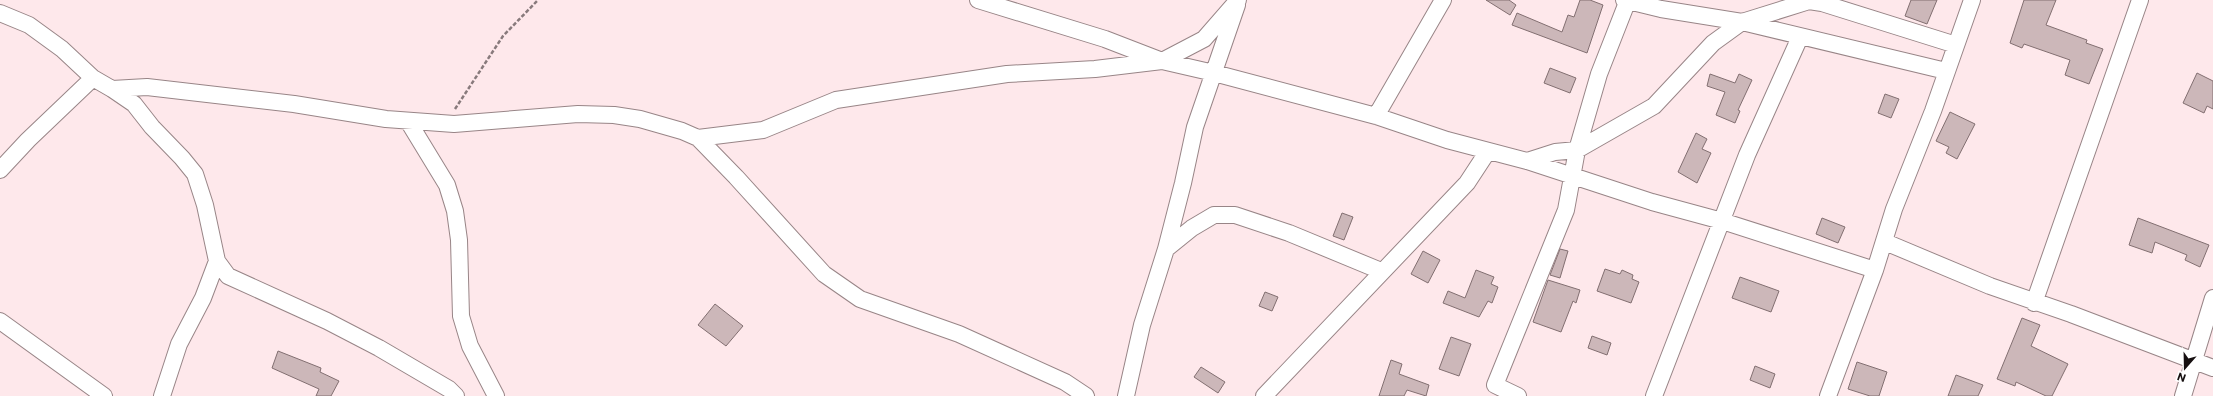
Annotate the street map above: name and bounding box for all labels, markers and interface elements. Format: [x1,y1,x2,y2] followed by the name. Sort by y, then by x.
[2165,348,2205,388] north arrow
[2175,370,2188,385] text: N

